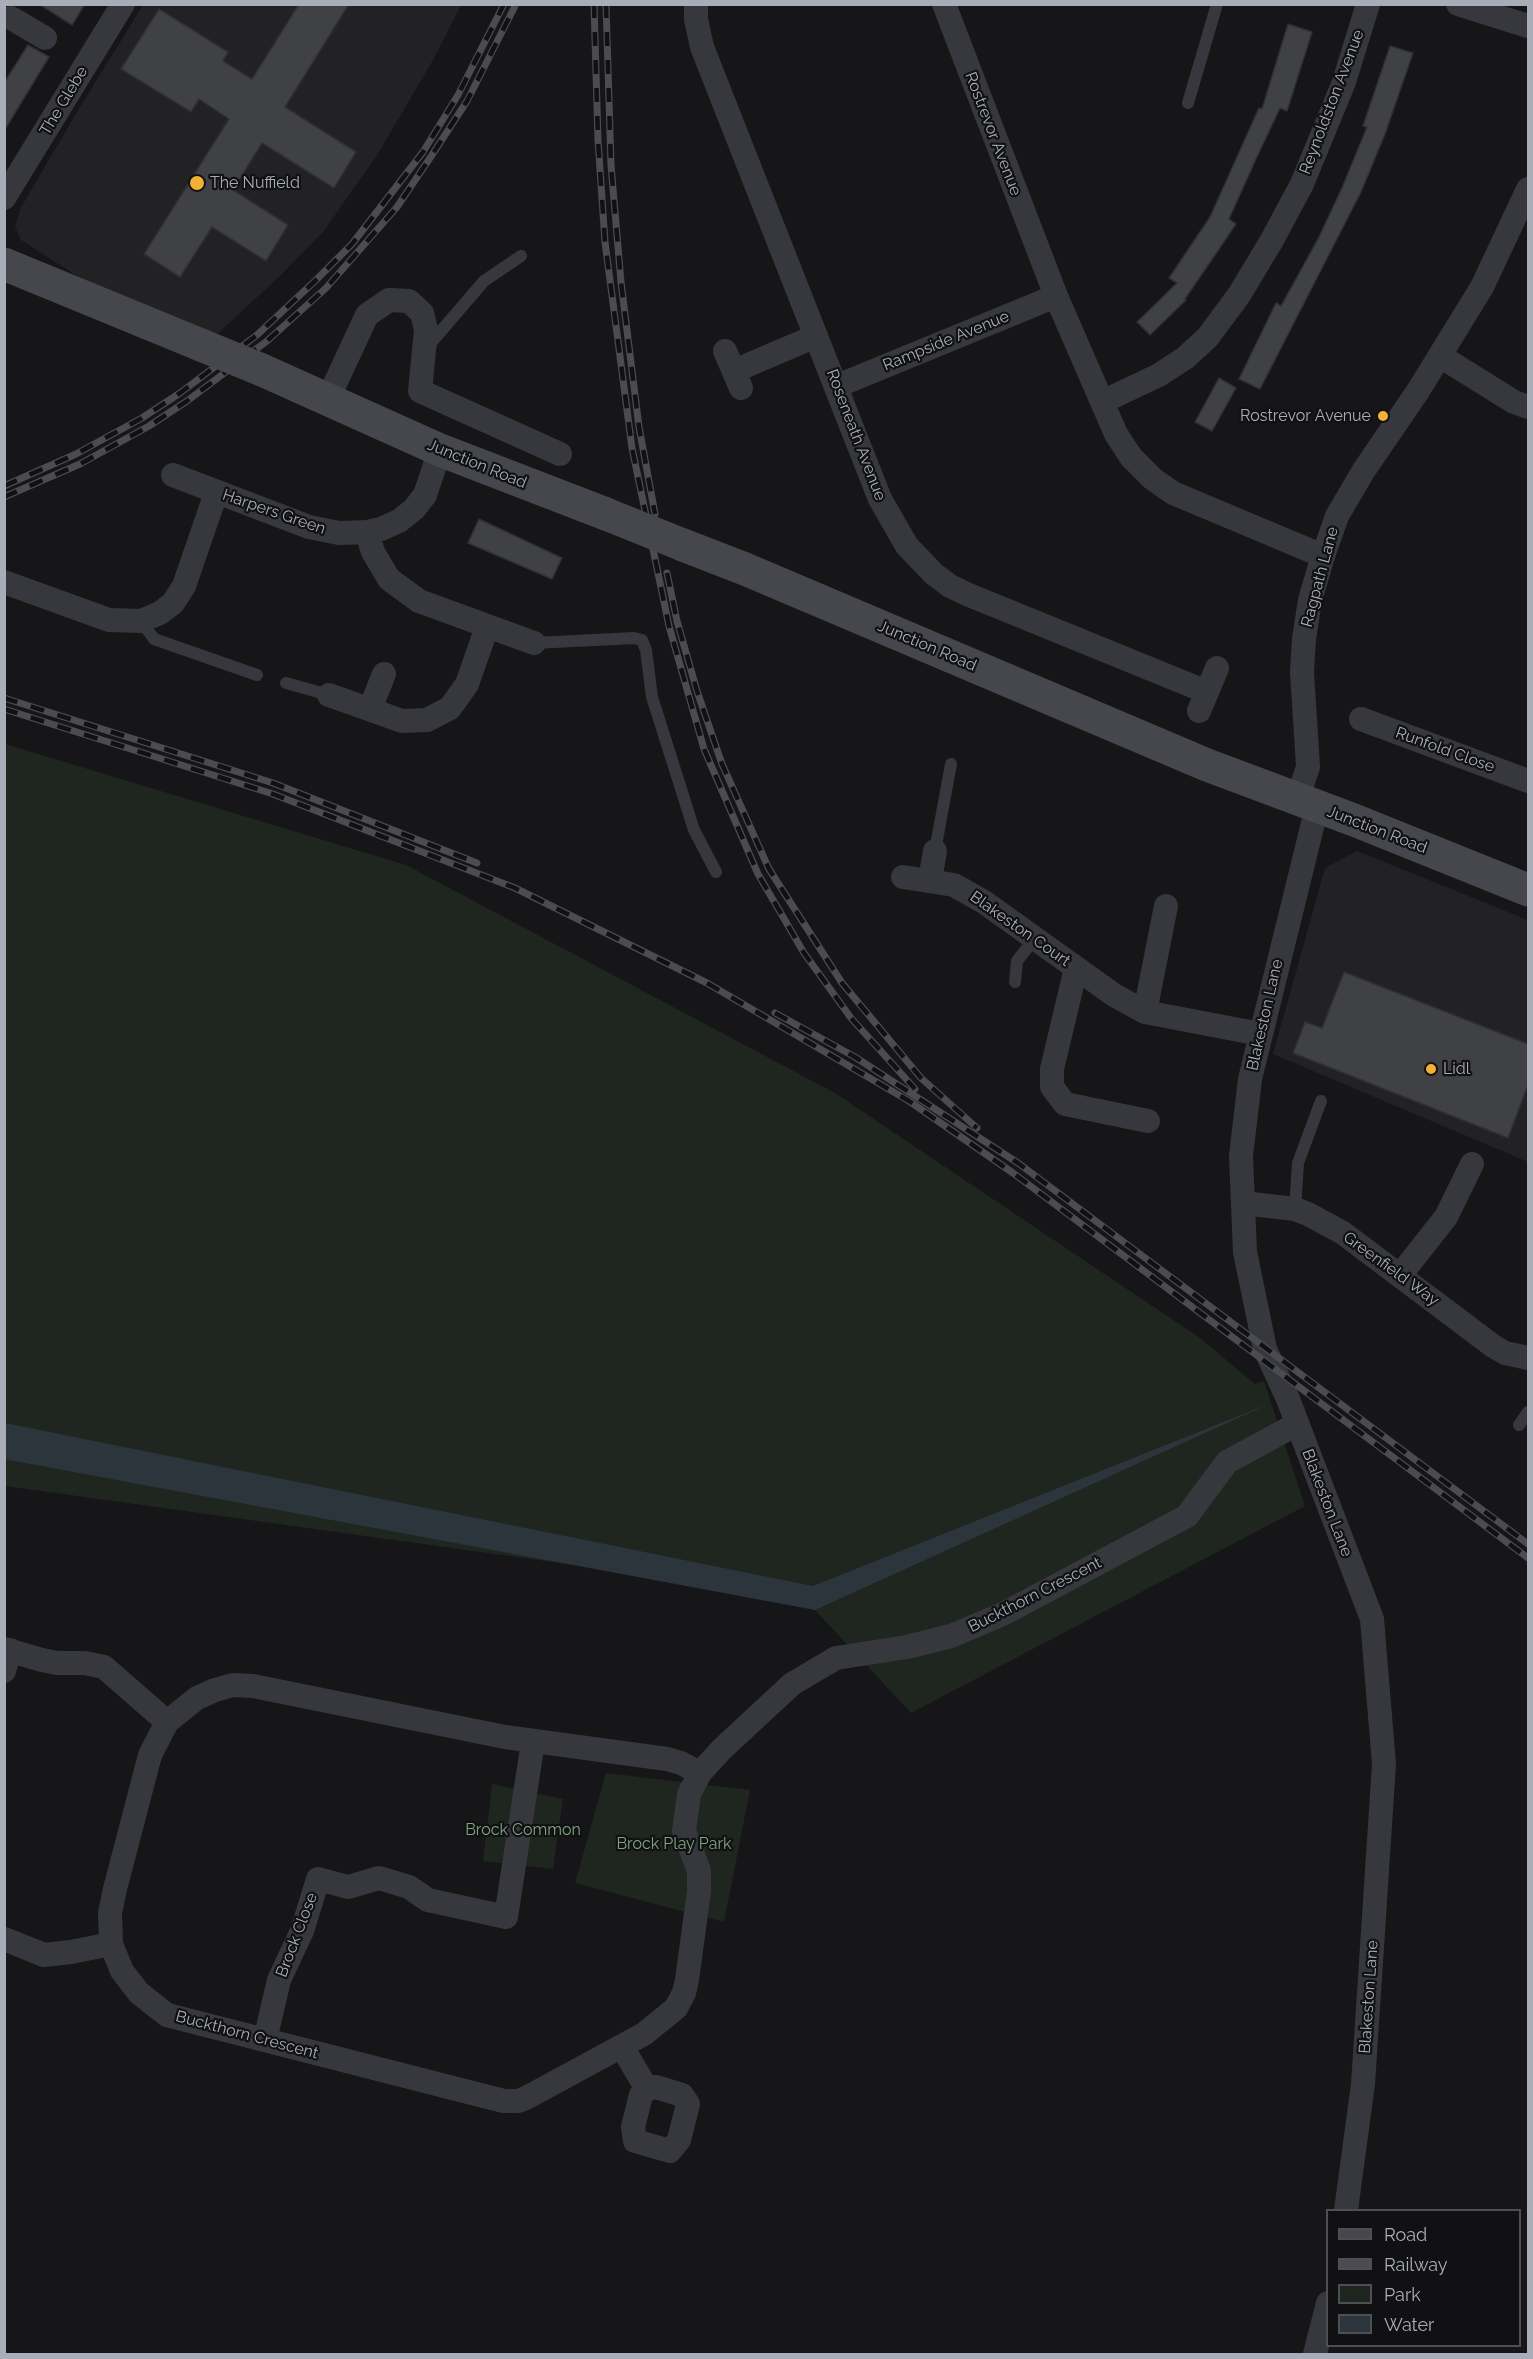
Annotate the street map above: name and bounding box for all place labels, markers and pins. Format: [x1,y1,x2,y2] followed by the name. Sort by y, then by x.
[210,173,300,193] place label: The Nuffield
[188,174,206,192] marker: The Nuffield
[1240,406,1371,426] place label: Rostrevor Avenue
[1376,409,1390,423] marker: Rostrevor Avenue
[1443,1059,1470,1079] place label: Lidl
[1424,1062,1438,1076] marker: Lidl

